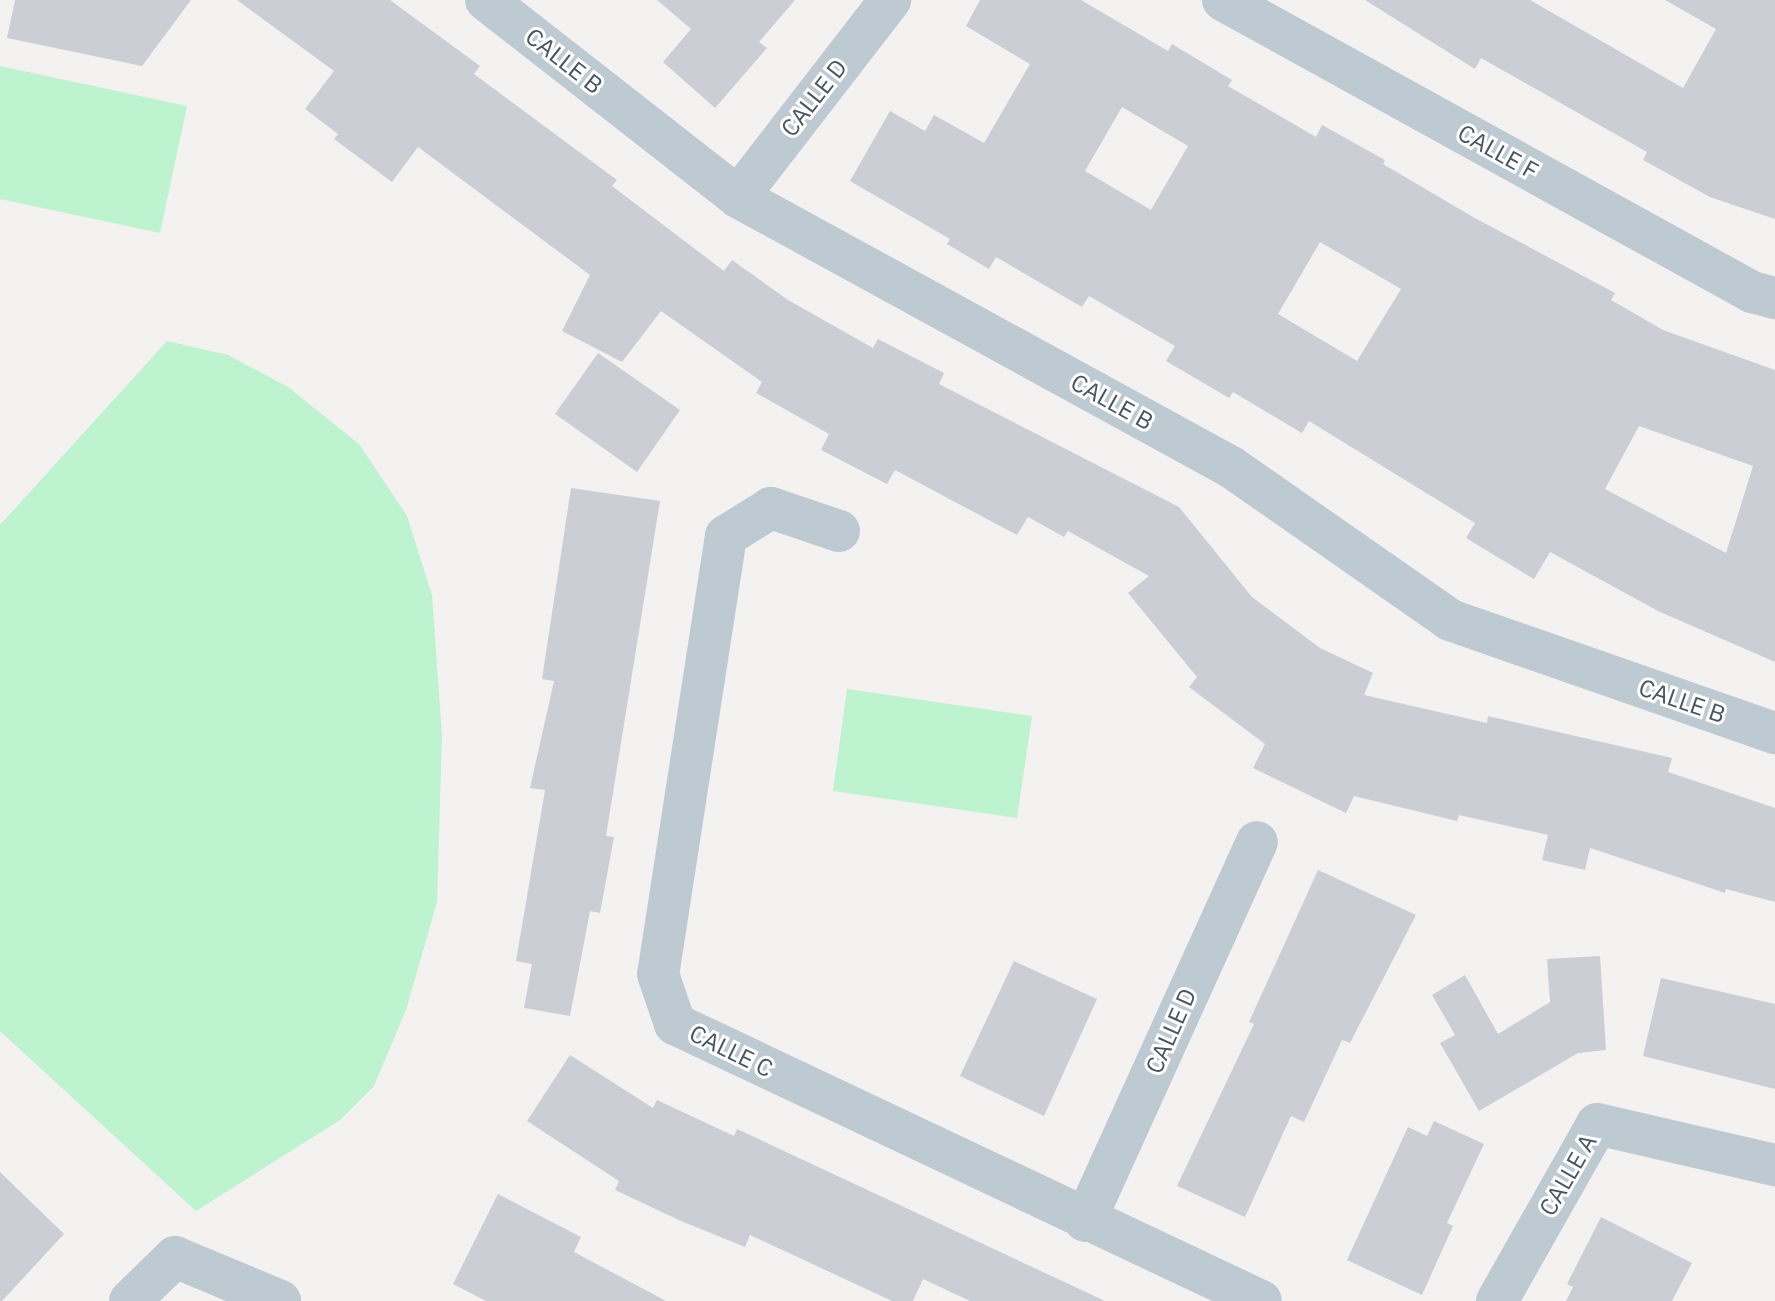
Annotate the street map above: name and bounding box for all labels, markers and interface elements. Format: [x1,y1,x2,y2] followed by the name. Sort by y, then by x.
[520,22,608,100] street label: CALLE B
[775,54,853,142] street label: CALLE D
[1453,118,1543,186] street label: CALLE F
[1066,368,1158,436] street label: CALLE B
[1635,673,1729,729] street label: CALLE B
[1140,984,1202,1078] street label: CALLE D
[685,1019,777,1083] street label: CALLE C
[1533,1129,1603,1221] street label: CALLE A

